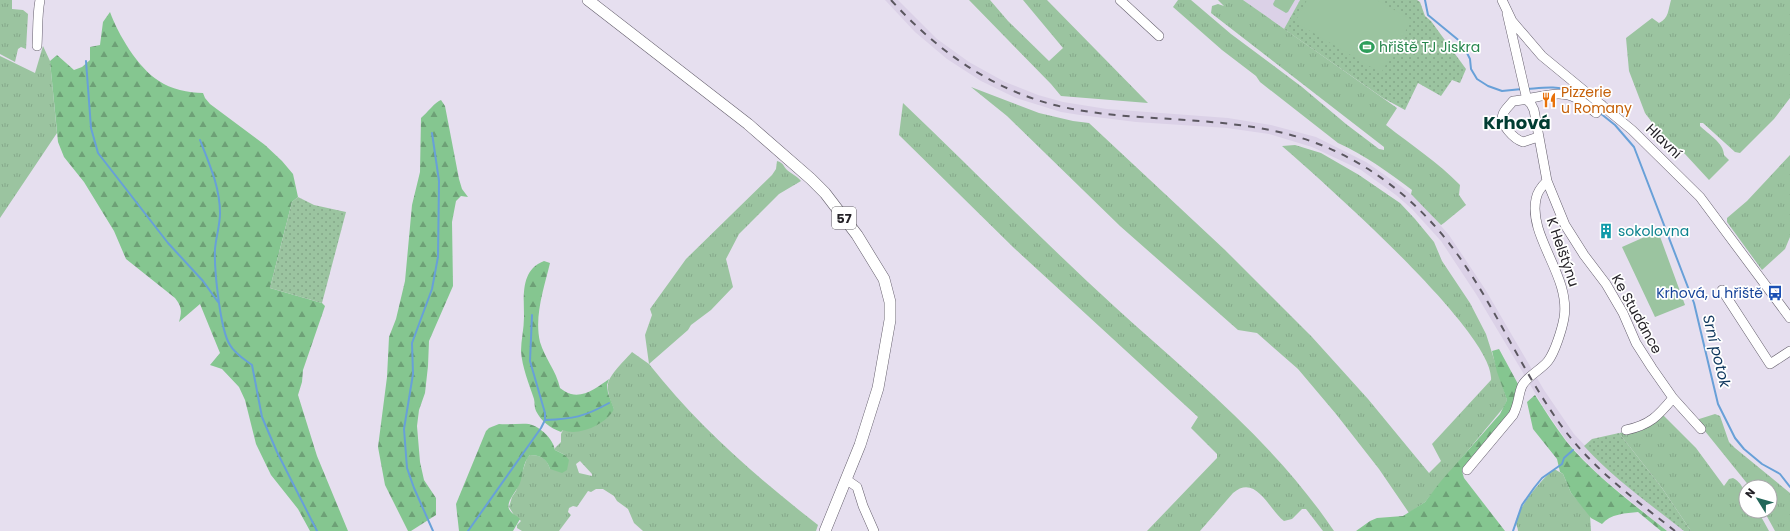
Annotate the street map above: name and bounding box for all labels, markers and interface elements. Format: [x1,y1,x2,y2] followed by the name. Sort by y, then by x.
[1379,37,1480,57] place label: hřiště TJ Jiskra
[1358,38,1376,56] sports icon: hřiště TJ Jiskra
[1561,82,1632,118] place label: Pizzerie u Romany
[1540,91,1558,109] restaurant icon: Pizzerie u Romany
[1483,110,1551,135] district label: Krhová
[1642,119,1687,163] street label: Hlavní
[832,207,856,229] road number: 57
[1542,215,1584,289] street label: K Helštýnu
[1618,221,1689,241] place label: sokolovna
[1597,222,1615,240] building icon: sokolovna
[1607,271,1667,358] street label: Ke Studánce
[1656,283,1763,303] place label: Krhová, u hřiště
[1766,284,1784,302] bus stop icon: Krhová, u hřiště
[1698,312,1737,391] water label: Srní potok
[1738,479,1778,519] north arrow
[1741,485,1759,501] text: N

